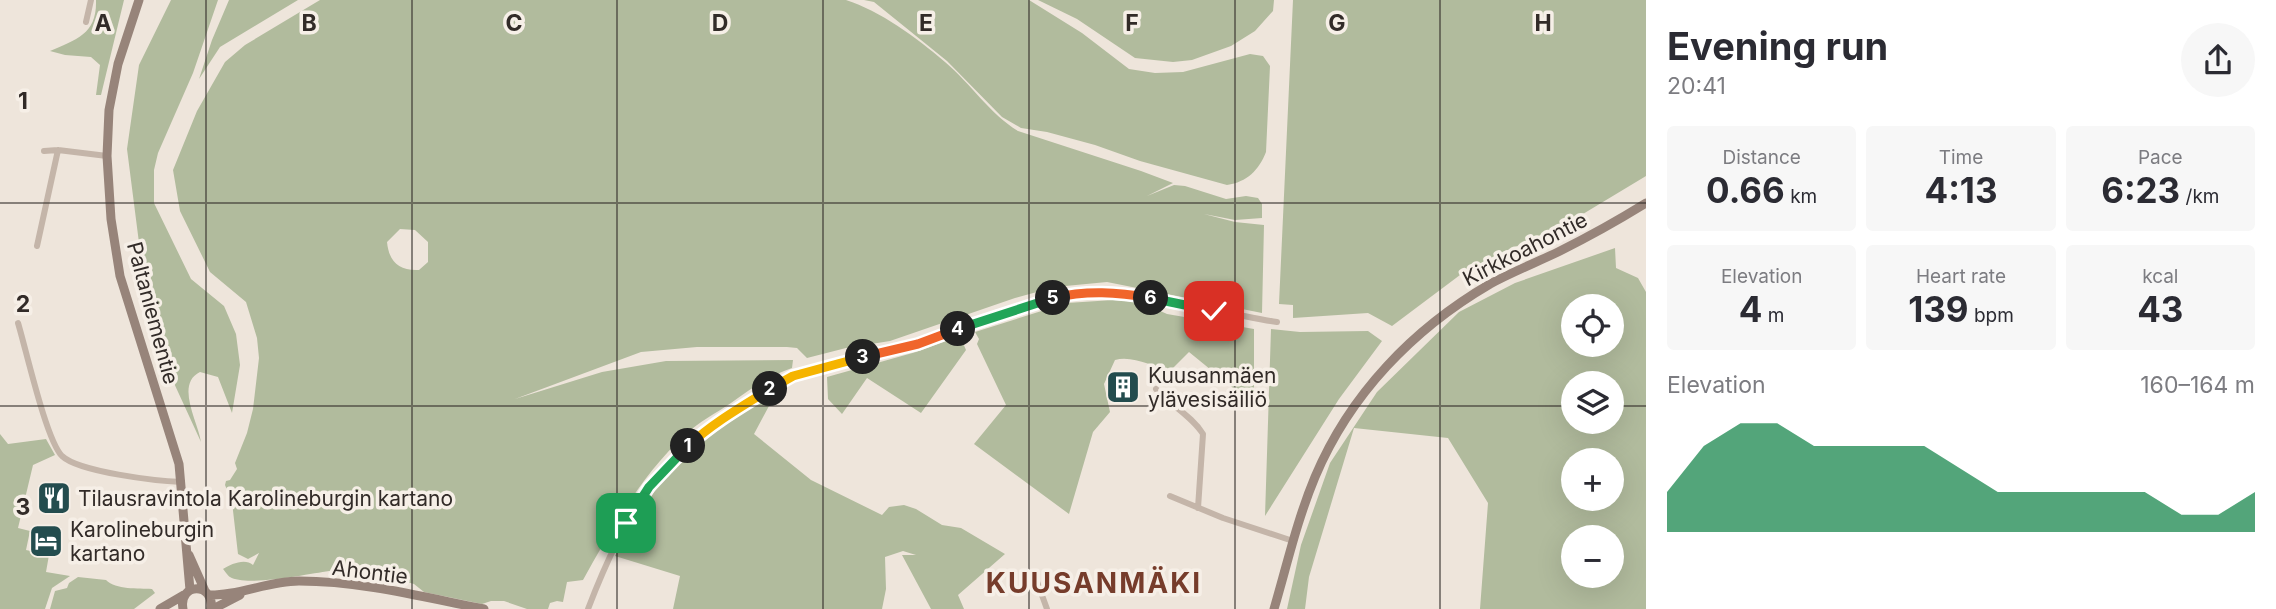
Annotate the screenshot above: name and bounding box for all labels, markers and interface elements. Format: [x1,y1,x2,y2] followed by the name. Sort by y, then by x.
[94,9,112,37] text: A
[301,9,317,37] text: B
[505,9,523,37] text: C
[712,9,728,37] text: D
[919,9,933,37] text: E
[1125,9,1139,37] text: F
[1328,9,1346,37] text: G
[1534,9,1552,37] text: H
[1667,23,1888,69] text: Evening run
[2181,23,2255,97] button: share
[1667,72,1726,100] text: 20:41
[18,87,28,115] text: 1
[1722,146,1801,169] text: Distance
[1939,146,1983,169] text: Time
[2138,146,2183,169] text: Pace
[1706,169,1785,211] text: 0.66
[1924,169,1998,211] text: 4:13
[2101,169,2180,211] text: 6:23
[1785,185,1817,208] text: km
[2180,185,2219,208] text: /km
[1458,207,1592,291] street label: Kirkkoahontie
[122,239,184,387] street label: Paltaniementie
[1721,265,1802,288] text: Elevation
[1916,265,2006,288] text: Heart rate
[2142,265,2178,288] text: kcal
[1036,280,1070,316] pin: 5
[1134,280,1168,316] pin: 6
[1184,281,1244,341] pin
[1046,286,1059,309] text: 5
[1144,286,1157,309] text: 6
[1739,288,1763,330] text: 4
[1908,288,1969,330] text: 139
[2137,288,2183,330] text: 43
[16,290,30,318] text: 2
[1195,292,1233,330] icon: check
[1561,294,1624,588] map controls
[1561,294,1624,357] button: locate
[1763,304,1785,327] text: m
[1969,304,2014,327] text: bpm
[940,312,976,346] pin: 4
[951,317,964,340] text: 4
[846,340,880,374] pin: 3
[856,345,869,368] text: 3
[1148,363,1276,412] place label: Kuusanmäen ylävesisäiliö
[1104,368,1142,406] building icon: Kuusanmäen ylävesisäiliö
[1561,371,1624,434] button: layers
[1667,371,1766,399] text: Elevation
[2140,371,2255,399] text: 160–164 m
[752,372,788,406] pin: 2
[764,377,775,400] text: 2
[670,428,706,464] pin: 1
[683,434,692,457] text: 1
[1561,448,1624,511] button: +
[35,479,73,517] restaurant icon: Tilausravintola Karolineburgin kartano
[78,486,453,511] place label: Tilausravintola Karolineburgin kartano
[16,493,30,521] text: 3
[596,493,656,553] pin
[607,504,645,542] icon: arrive
[70,517,214,566] place label: Karolineburgin kartano
[27,522,65,560] hotel icon: Karolineburgin kartano
[1561,525,1624,588] button: −
[331,555,409,589] street label: Ahontie
[986,566,1202,600] district label: KUUSANMÄKI

